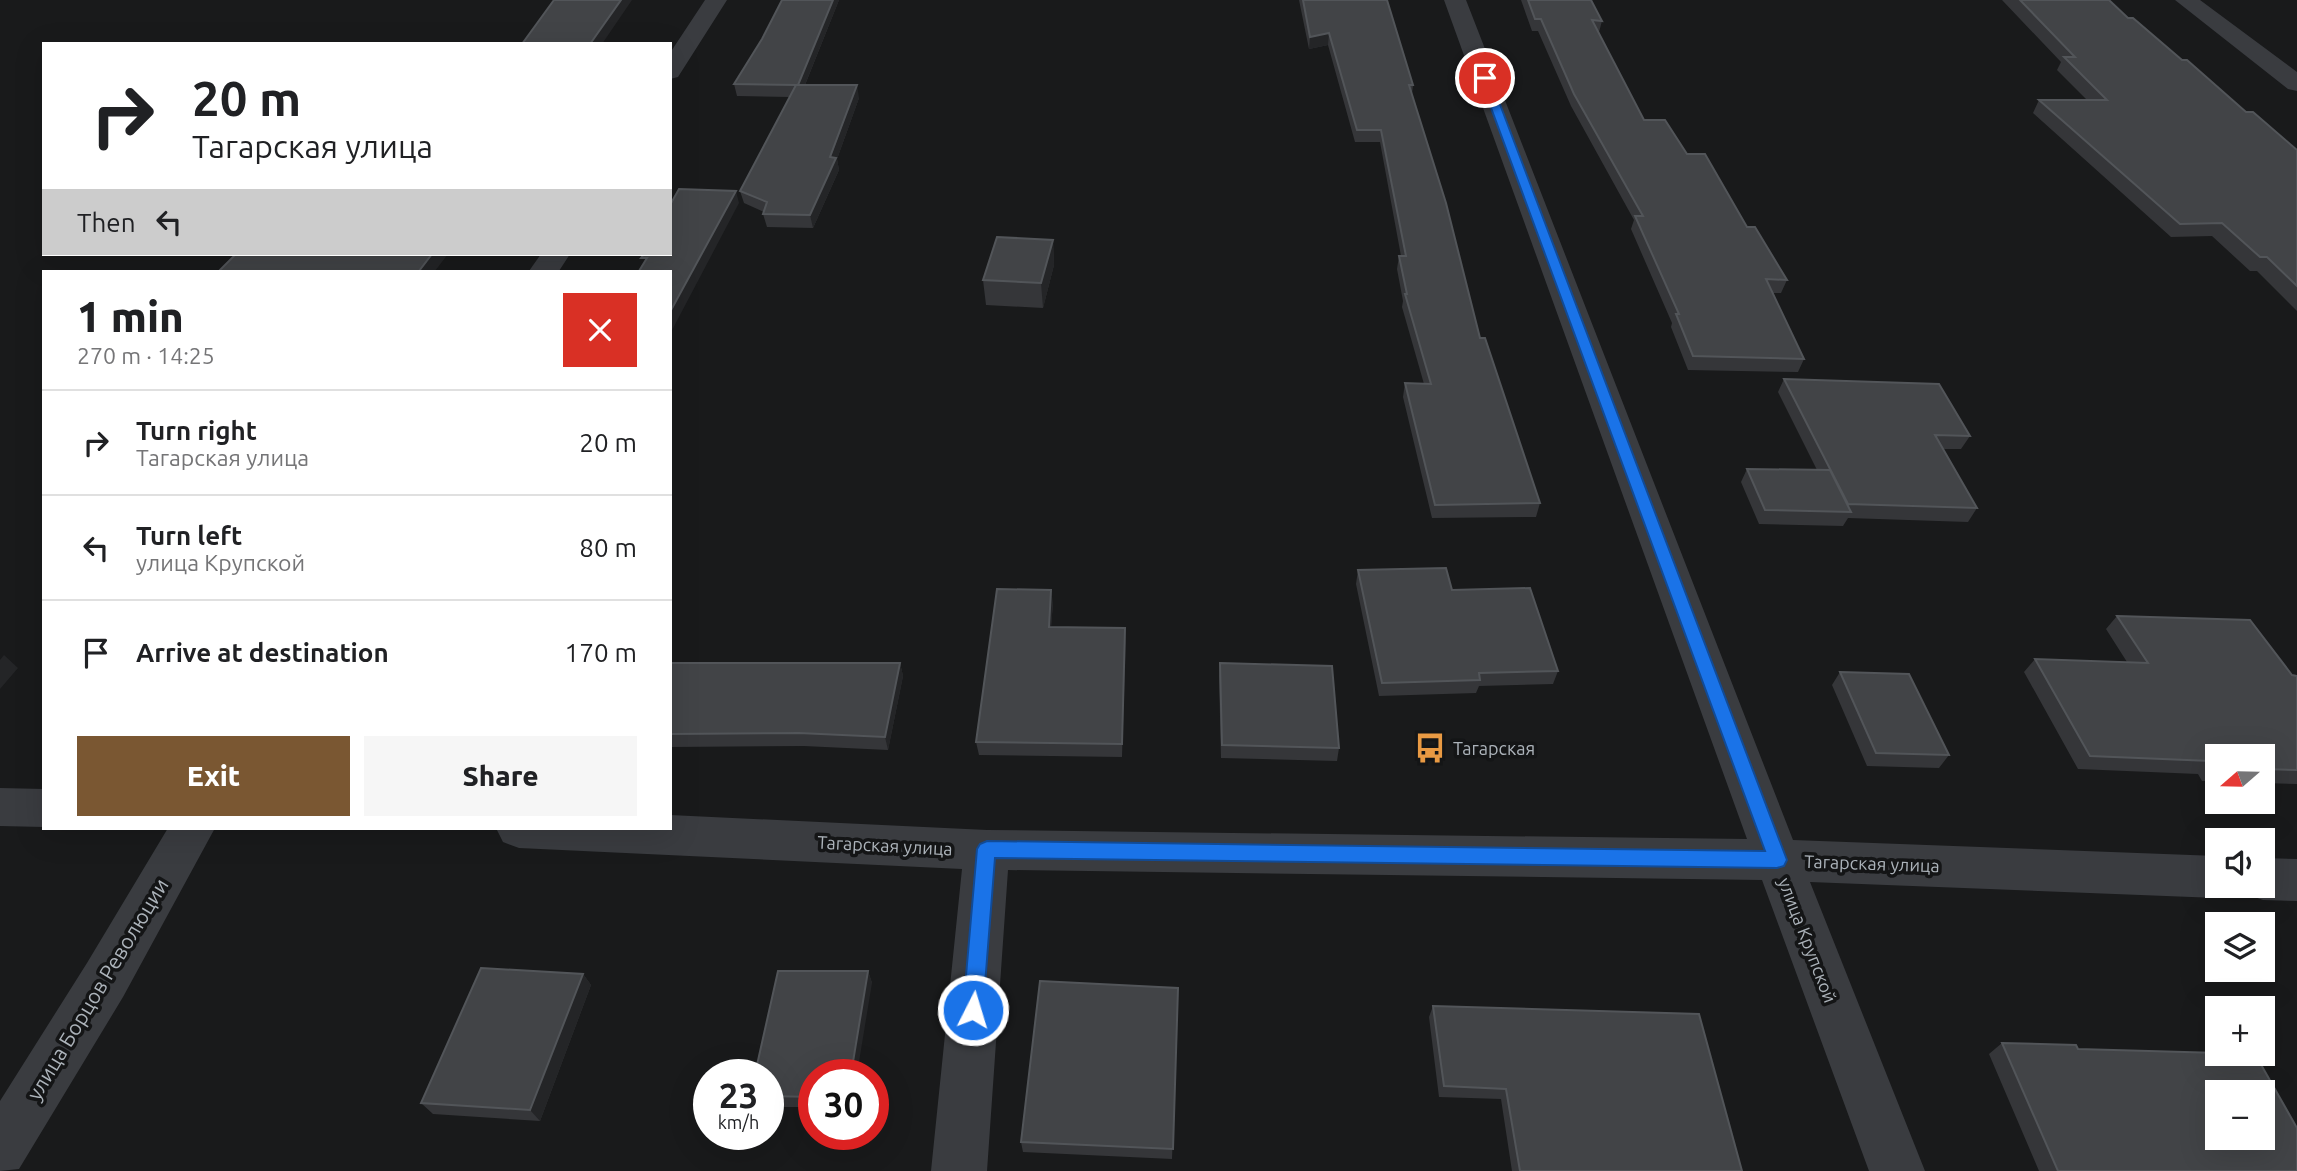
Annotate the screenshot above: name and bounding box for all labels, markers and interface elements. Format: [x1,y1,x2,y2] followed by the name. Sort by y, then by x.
[1455,48,1515,108] pin
[1466,59,1504,97] icon: arrive
[77,70,168,161] icon: right
[192,70,301,125] text: 20 m
[192,128,433,164] text: Тагарская улица
[150,203,188,241] icon: left
[77,208,136,237] text: Then
[77,293,184,340] text: 1 min
[563,293,637,367] button: close
[77,343,215,368] text: 270 m · 14:25
[136,416,257,445] text: Turn right
[77,424,115,462] icon: right
[579,428,637,457] text: 20 m
[136,445,309,470] text: Тагарская улица
[136,521,242,550] text: Turn left
[77,529,115,567] icon: left
[579,533,637,562] text: 80 m
[136,550,305,575] text: улица Крупской
[77,634,115,672] icon: arrive
[136,638,389,667] text: Arrive at destination
[565,638,637,667] text: 170 m
[1413,731,1447,765] bus stop icon: Тагарская
[77,736,350,816] button: Exit
[364,736,637,816] button: Share
[1453,738,1535,758] place label: Тагарская
[2205,744,2275,814] north arrow
[2205,744,2275,1150] map controls
[2205,828,2275,898] button: sound
[817,831,953,859] street label: Тагарская улица
[1804,851,1940,875] street label: Тагарская улица
[21,874,173,1104] street label: улица Борцов Революции
[1775,875,1841,1005] street label: улица Крупской
[2205,912,2275,982] button: layers
[936,973,1010,1047] position arrow
[2205,996,2275,1066] button: +
[798,1059,889,1150] speed limit sign: 30
[719,1075,758,1115] text: 23
[2205,1080,2275,1150] button: −
[718,1112,759,1132] text: km/h

